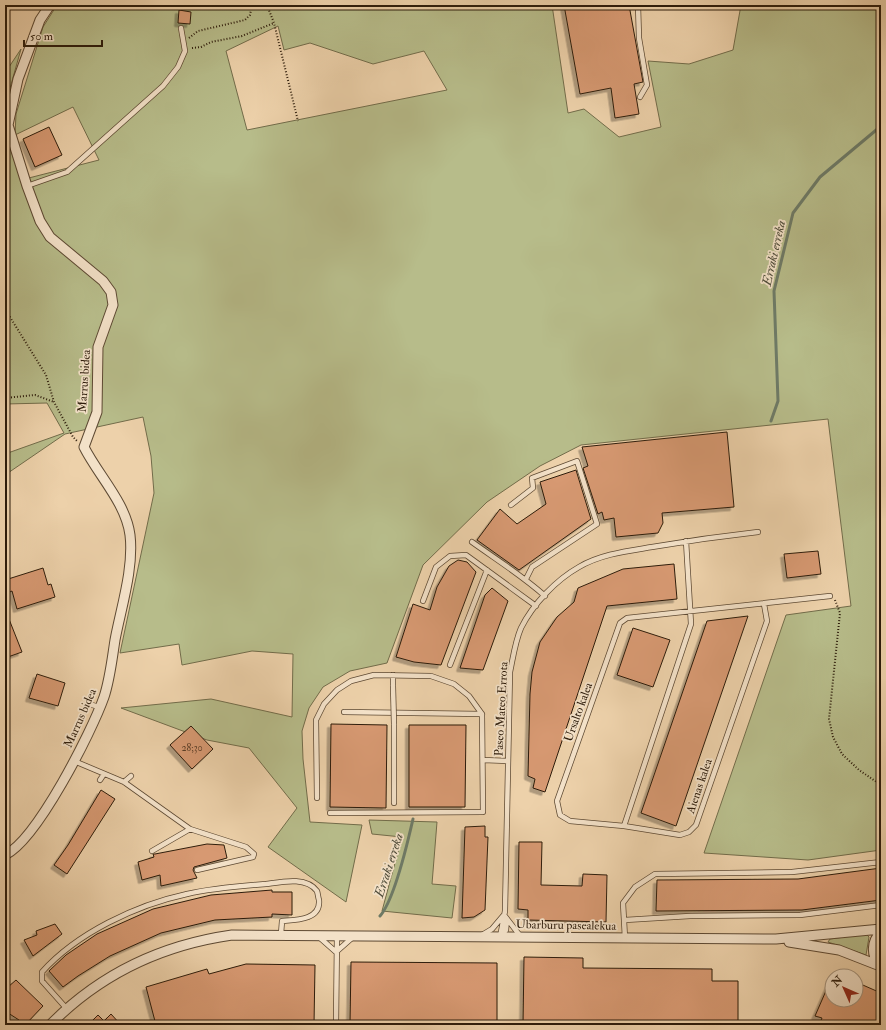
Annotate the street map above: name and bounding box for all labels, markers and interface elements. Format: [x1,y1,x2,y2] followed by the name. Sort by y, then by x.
[24,22,102,48] scale bar
[30,29,54,44] text: 50 m
[758,219,789,288] water label: Erraki erreka
[75,348,94,413] street label: Marrus bidea
[492,660,512,757] street label: Paseo Mateo Errota
[561,679,596,744] street label: Ursalto kalea
[61,685,101,750] street label: Marrus bidea
[181,742,203,754] house number: 28;30
[683,756,716,817] street label: Aienas kalea
[371,831,407,900] water label: Erraki erreka
[516,917,617,934] street label: Ubarburu pasealekua
[824,968,864,1008] north arrow
[828,972,846,990] text: N

